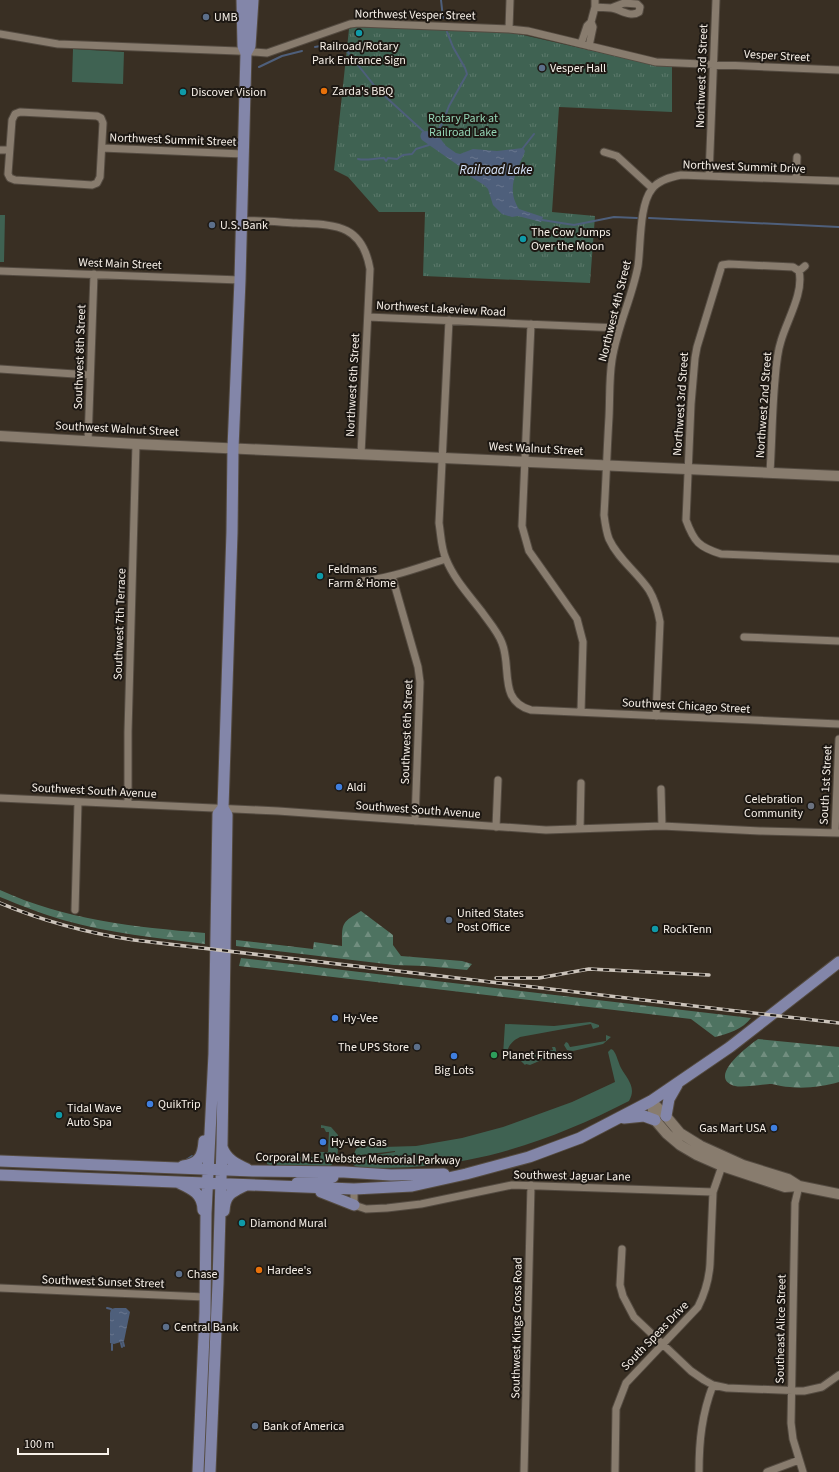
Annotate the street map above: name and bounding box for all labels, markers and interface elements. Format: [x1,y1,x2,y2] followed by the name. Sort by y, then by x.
[354,5,476,25] street label: Northwest Vesper Street
[214,9,238,26] place label: UMB
[201,12,211,22] marker: UMB
[692,24,712,128] street label: Northwest 3rd Street
[354,28,364,38] marker: Railroad/Rotary Park Entrance Sign
[312,38,406,69] place label: Railroad/Rotary Park Entrance Sign
[743,46,811,66] street label: Vesper Street
[550,60,606,77] place label: Vesper Hall
[537,63,547,73] marker: Vesper Hall
[332,83,393,100] place label: Zarda's BBQ
[191,84,266,101] place label: Discover Vision
[319,86,329,96] marker: Zarda's BBQ
[178,87,188,97] marker: Discover Vision
[428,110,498,141] park label: Rotary Park at Railroad Lake
[109,129,237,151] street label: Northwest Summit Street
[682,156,806,178] street label: Northwest Summit Drive
[460,161,532,179] water label: Railroad Lake
[220,217,268,234] place label: U.S. Bank
[207,220,217,230] marker: U.S. Bank
[531,224,611,255] place label: The Cow Jumps Over the Moon
[518,234,528,244] marker: The Cow Jumps Over the Moon
[78,254,162,274] street label: West Main Street
[594,259,636,363] street label: Northwest 4th Street
[376,297,506,321] street label: Northwest Lakeview Road
[70,304,90,410] street label: Southwest 8th Street
[342,333,364,437] street label: Northwest 6th Street
[752,351,776,459] street label: Northwest 2nd Street
[669,352,693,456] street label: Northwest 3rd Street
[55,417,179,441] street label: Southwest Walnut Street
[488,438,584,460] street label: West Walnut Street
[328,561,396,592] place label: Feldmans Farm & Home
[110,568,130,680] street label: Southwest 7th Terrace
[315,571,325,581] marker: Feldmans Farm & Home
[397,679,417,785] street label: Southwest 6th Street
[621,694,751,718] street label: Southwest Chicago Street
[815,745,837,825] street label: South 1st Street
[31,779,157,803] street label: Southwest South Avenue
[347,779,366,796] place label: Aldi
[334,782,344,792] marker: Aldi
[744,791,803,822] place label: Celebration Community
[355,797,481,823] street label: Southwest South Avenue
[806,801,816,811] marker: Celebration Community
[457,905,524,936] place label: United States Post Office
[444,915,454,925] marker: United States Post Office
[663,921,712,938] place label: RockTenn
[650,924,660,934] marker: RockTenn
[343,1010,378,1027] place label: Hy-Vee
[330,1013,340,1023] marker: Hy-Vee
[338,1039,409,1056] place label: The UPS Store
[412,1042,422,1052] marker: The UPS Store
[502,1047,572,1064] place label: Planet Fitness
[489,1050,499,1060] marker: Planet Fitness
[449,1051,459,1061] marker: Big Lots
[434,1062,474,1079] place label: Big Lots
[158,1096,201,1113] place label: QuikTrip
[145,1099,155,1109] marker: QuikTrip
[67,1100,121,1131] place label: Tidal Wave Auto Spa
[54,1110,64,1120] marker: Tidal Wave Auto Spa
[699,1120,766,1137] place label: Gas Mart USA
[769,1123,779,1133] marker: Gas Mart USA
[331,1134,387,1151] place label: Hy-Vee Gas
[318,1137,328,1147] marker: Hy-Vee Gas
[255,1149,461,1169] street label: Corporal M.E. Webster Memorial Parkway
[513,1166,631,1186] street label: Southwest Jaguar Lane
[250,1215,327,1232] place label: Diamond Mural
[237,1218,247,1228] marker: Diamond Mural
[507,1257,527,1399] street label: Southwest Kings Cross Road
[267,1262,311,1279] place label: Hardee's
[254,1265,264,1275] marker: Hardee's
[187,1266,217,1283] place label: Chase
[174,1269,184,1279] marker: Chase
[41,1271,165,1293] street label: Southwest Sunset Street
[772,1274,790,1384] street label: Southeast Alice Street
[617,1297,693,1375] street label: South Speas Drive
[174,1319,238,1336] place label: Central Bank
[161,1322,171,1332] marker: Central Bank
[263,1418,344,1435] place label: Bank of America
[250,1421,260,1431] marker: Bank of America
[18,1430,108,1456] scale bar
[24,1436,54,1453] text: 100 m

